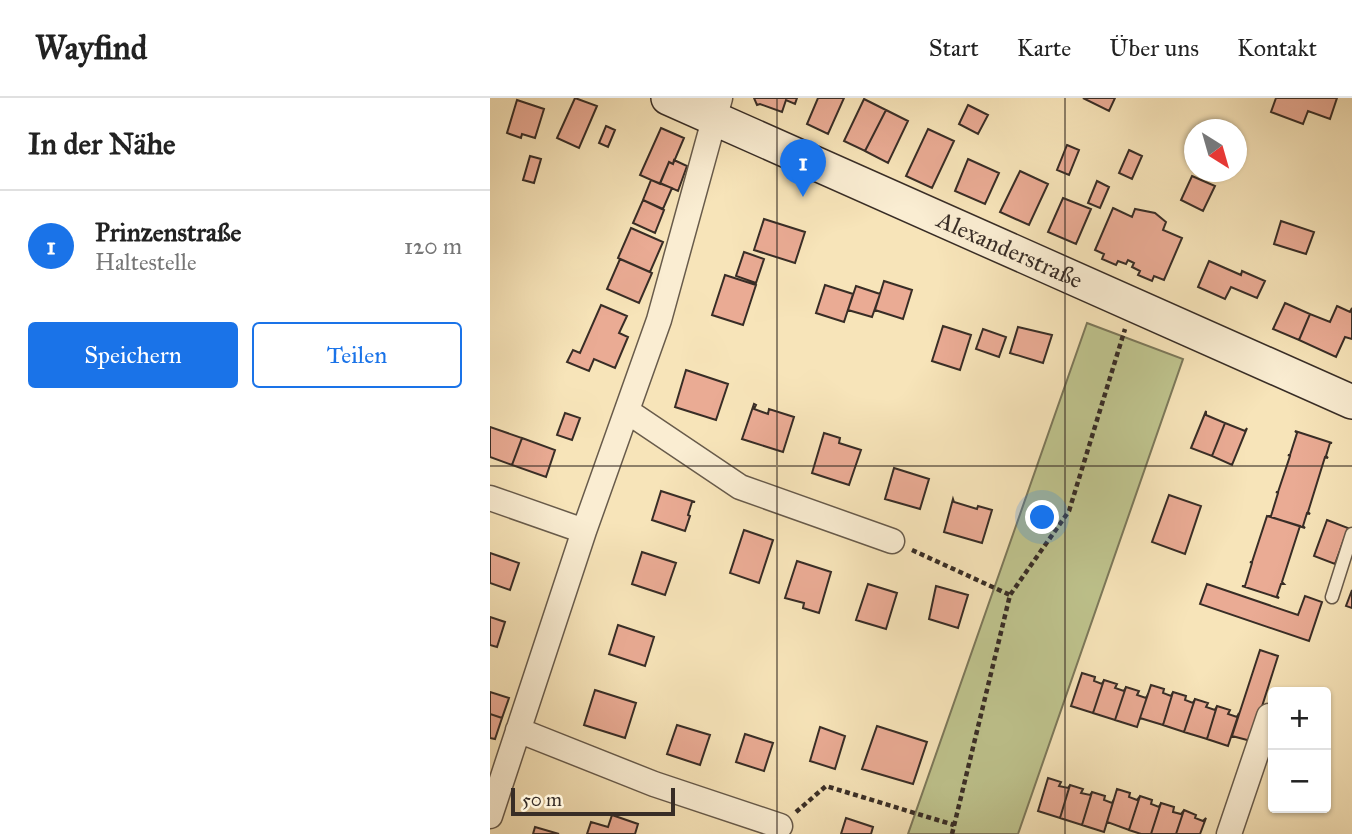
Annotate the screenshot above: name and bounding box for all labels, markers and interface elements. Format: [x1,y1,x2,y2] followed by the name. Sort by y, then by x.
[35,28,147,68] text: Wayfind
[929,33,979,63] text: Start
[1017,33,1071,63] text: Karte
[1109,33,1199,63] text: Über uns
[1237,33,1317,63] text: Kontakt
[1184,119,1247,182] north arrow
[28,126,176,162] text: In der Nähe
[780,139,826,197] pin: 1
[931,204,1087,295] street label: Alexanderstraße
[95,216,241,248] text: Prinzenstraße
[46,232,56,260] text: 1
[404,232,462,260] text: 120 m
[95,248,197,276] text: Haltestelle
[28,322,238,388] button: Speichern
[252,322,462,388] button: Teilen
[1025,500,1059,534] your location
[1268,687,1331,813] map controls
[1268,687,1331,750] button: +
[1268,750,1331,813] button: −
[511,785,676,817] scale bar
[522,788,562,811] text: 50 m

